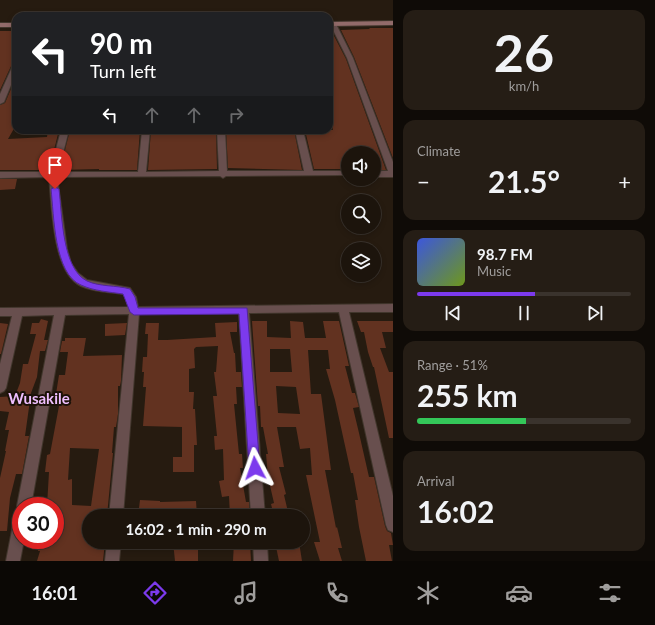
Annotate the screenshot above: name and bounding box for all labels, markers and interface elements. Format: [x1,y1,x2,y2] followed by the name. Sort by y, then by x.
[494,21,554,83] text: 26
[90,26,153,60] text: 90 m
[24,28,76,80] icon: left
[90,60,156,82] text: Turn left
[509,78,539,94] text: km/h
[99,104,121,126] icon: left
[141,104,163,126] icon: ahead
[183,104,205,126] icon: ahead
[225,104,247,126] icon: right
[417,143,460,159] text: Climate
[341,146,381,282] map controls
[341,146,381,186] button: sound
[38,148,72,189] pin
[44,154,66,176] icon: arrive
[488,163,560,199] text: 21.5°
[417,168,430,195] text: −
[618,168,631,195] text: +
[341,194,381,234] button: search
[341,242,381,282] button: layers
[477,245,533,263] text: 98.7 FM
[477,263,511,279] text: Music
[442,302,464,324] icon: previous
[513,302,535,324] icon: pause
[584,302,606,324] icon: next
[417,357,488,373] text: Range · 51%
[417,377,518,413] text: 255 km
[8,389,70,407] district label: Wusakile
[234,447,276,489] position arrow
[417,473,454,489] text: Arrival
[417,493,494,529] text: 16:02
[12,497,64,549] speed limit sign: 30
[126,520,266,538] text: 16:02 · 1 min · 290 m
[141,579,169,607] icon: directions
[232,579,260,607] icon: music
[323,579,351,607] icon: phone
[414,579,442,607] icon: climate
[505,579,533,607] icon: car
[596,579,624,607] icon: filters
[31,582,78,604] text: 16:01

